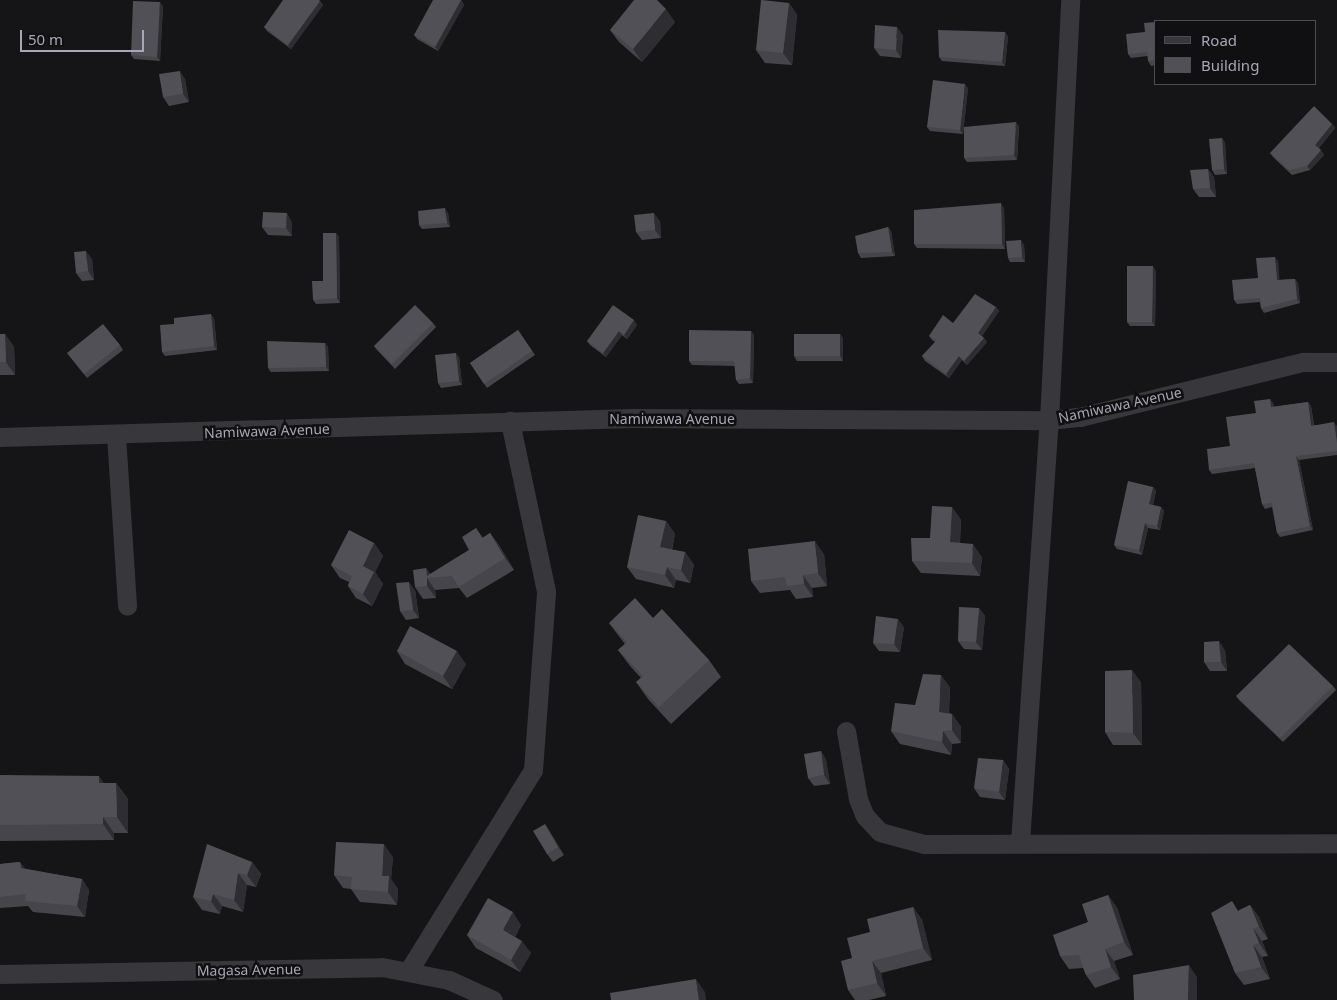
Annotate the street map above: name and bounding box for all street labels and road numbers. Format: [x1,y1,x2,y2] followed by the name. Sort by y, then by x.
[1057,384,1183,426] street label: Namiwawa Avenue
[609,411,735,427] street label: Namiwawa Avenue
[204,420,330,442] street label: Namiwawa Avenue
[197,961,301,979] street label: Magasa Avenue

